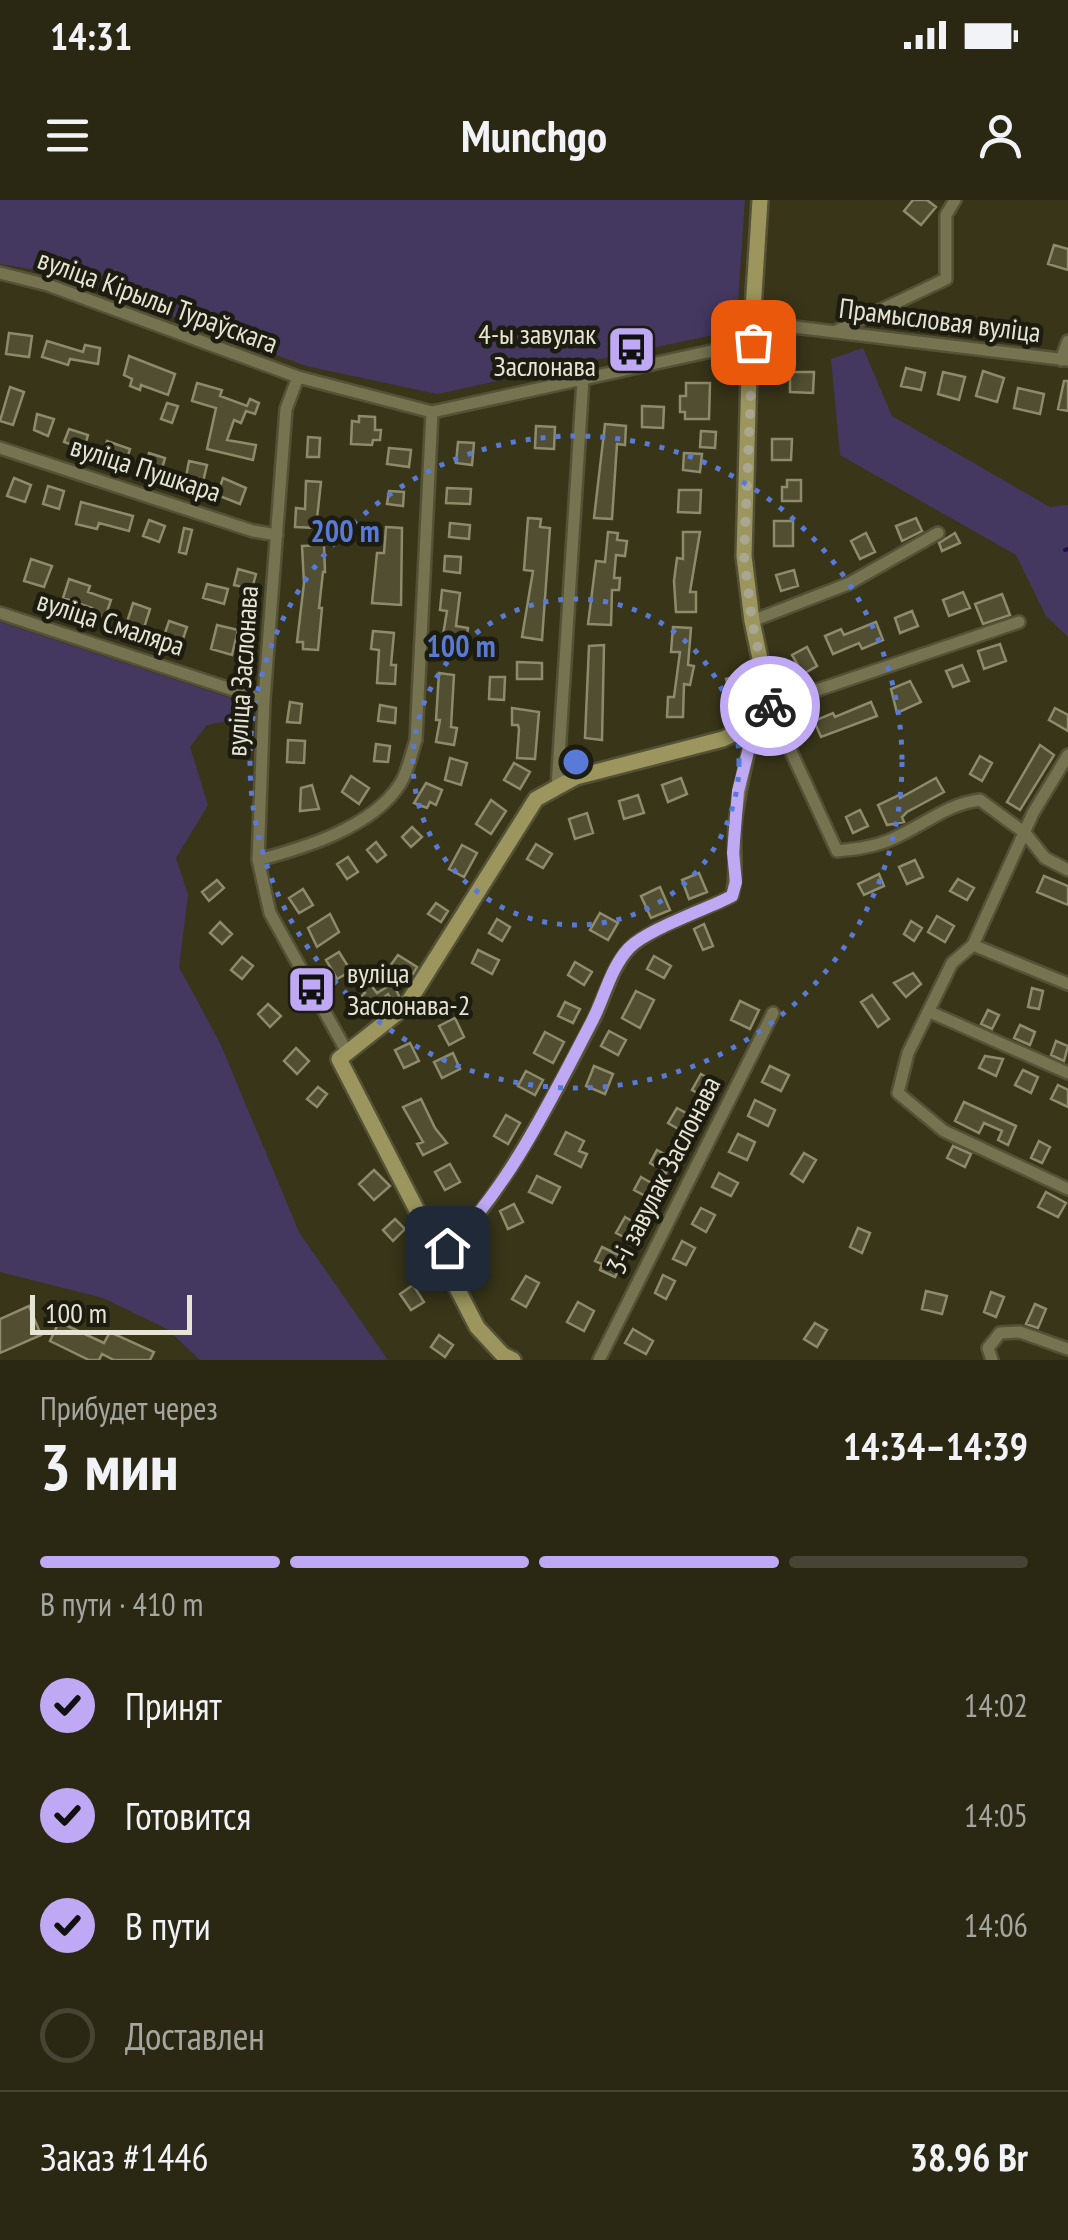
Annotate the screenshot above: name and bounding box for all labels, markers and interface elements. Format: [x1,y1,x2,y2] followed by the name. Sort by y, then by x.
[50,11,132,60] text: 14:31
[461,106,607,164] text: Munchgo
[40,108,95,163] icon: menu
[973,108,1028,163] icon: person
[33,240,283,361] street label: вуліца Кірылы Тураўскага
[837,289,1043,350] street label: Прамысловая вуліца
[711,300,796,385] pin
[478,315,596,384] place label: 4-ы завулак Заслонава
[726,315,781,370] icon: bag
[605,324,657,376] bus stop icon: 4-ы завулак Заслонава
[66,427,226,510] street label: вуліца Пушкара
[310,511,380,550] text: 200 m
[33,581,189,664] street label: вуліца Смаляра
[217,584,266,758] street label: вуліца Заслонава
[426,626,496,665] text: 100 m
[720,656,820,756] courier
[743,679,798,734] icon: bike
[558,744,594,780] centre of rings
[347,954,470,1023] place label: вуліца Заслонава-2
[286,963,338,1015] bus stop icon: вуліца Заслонава-2
[597,1070,728,1280] street label: 3-і завулак Заслонава
[405,1206,490,1291] pin
[420,1221,475,1276] icon: home
[30,1290,192,1334] scale bar
[45,1294,107,1331] text: 100 m
[40,1387,218,1429] text: Прибудет через
[843,1421,1028,1470] text: 14:34–14:39
[40,1424,179,1508] text: 3 мин
[40,1583,203,1625] text: В пути · 410 m
[40,1678,95,1733] icon: check
[125,1681,222,1730] text: Принят
[964,1684,1028,1726] text: 14:02
[40,1788,95,1843] icon: check
[125,1791,251,1840] text: Готовится
[964,1794,1028,1836] text: 14:05
[40,1898,95,1953] icon: check
[125,1901,211,1950] text: В пути
[964,1904,1028,1946] text: 14:06
[125,2011,265,2060] text: Доставлен
[40,2132,209,2181] text: Заказ #1446
[910,2132,1028,2181] text: 38.96 Br

